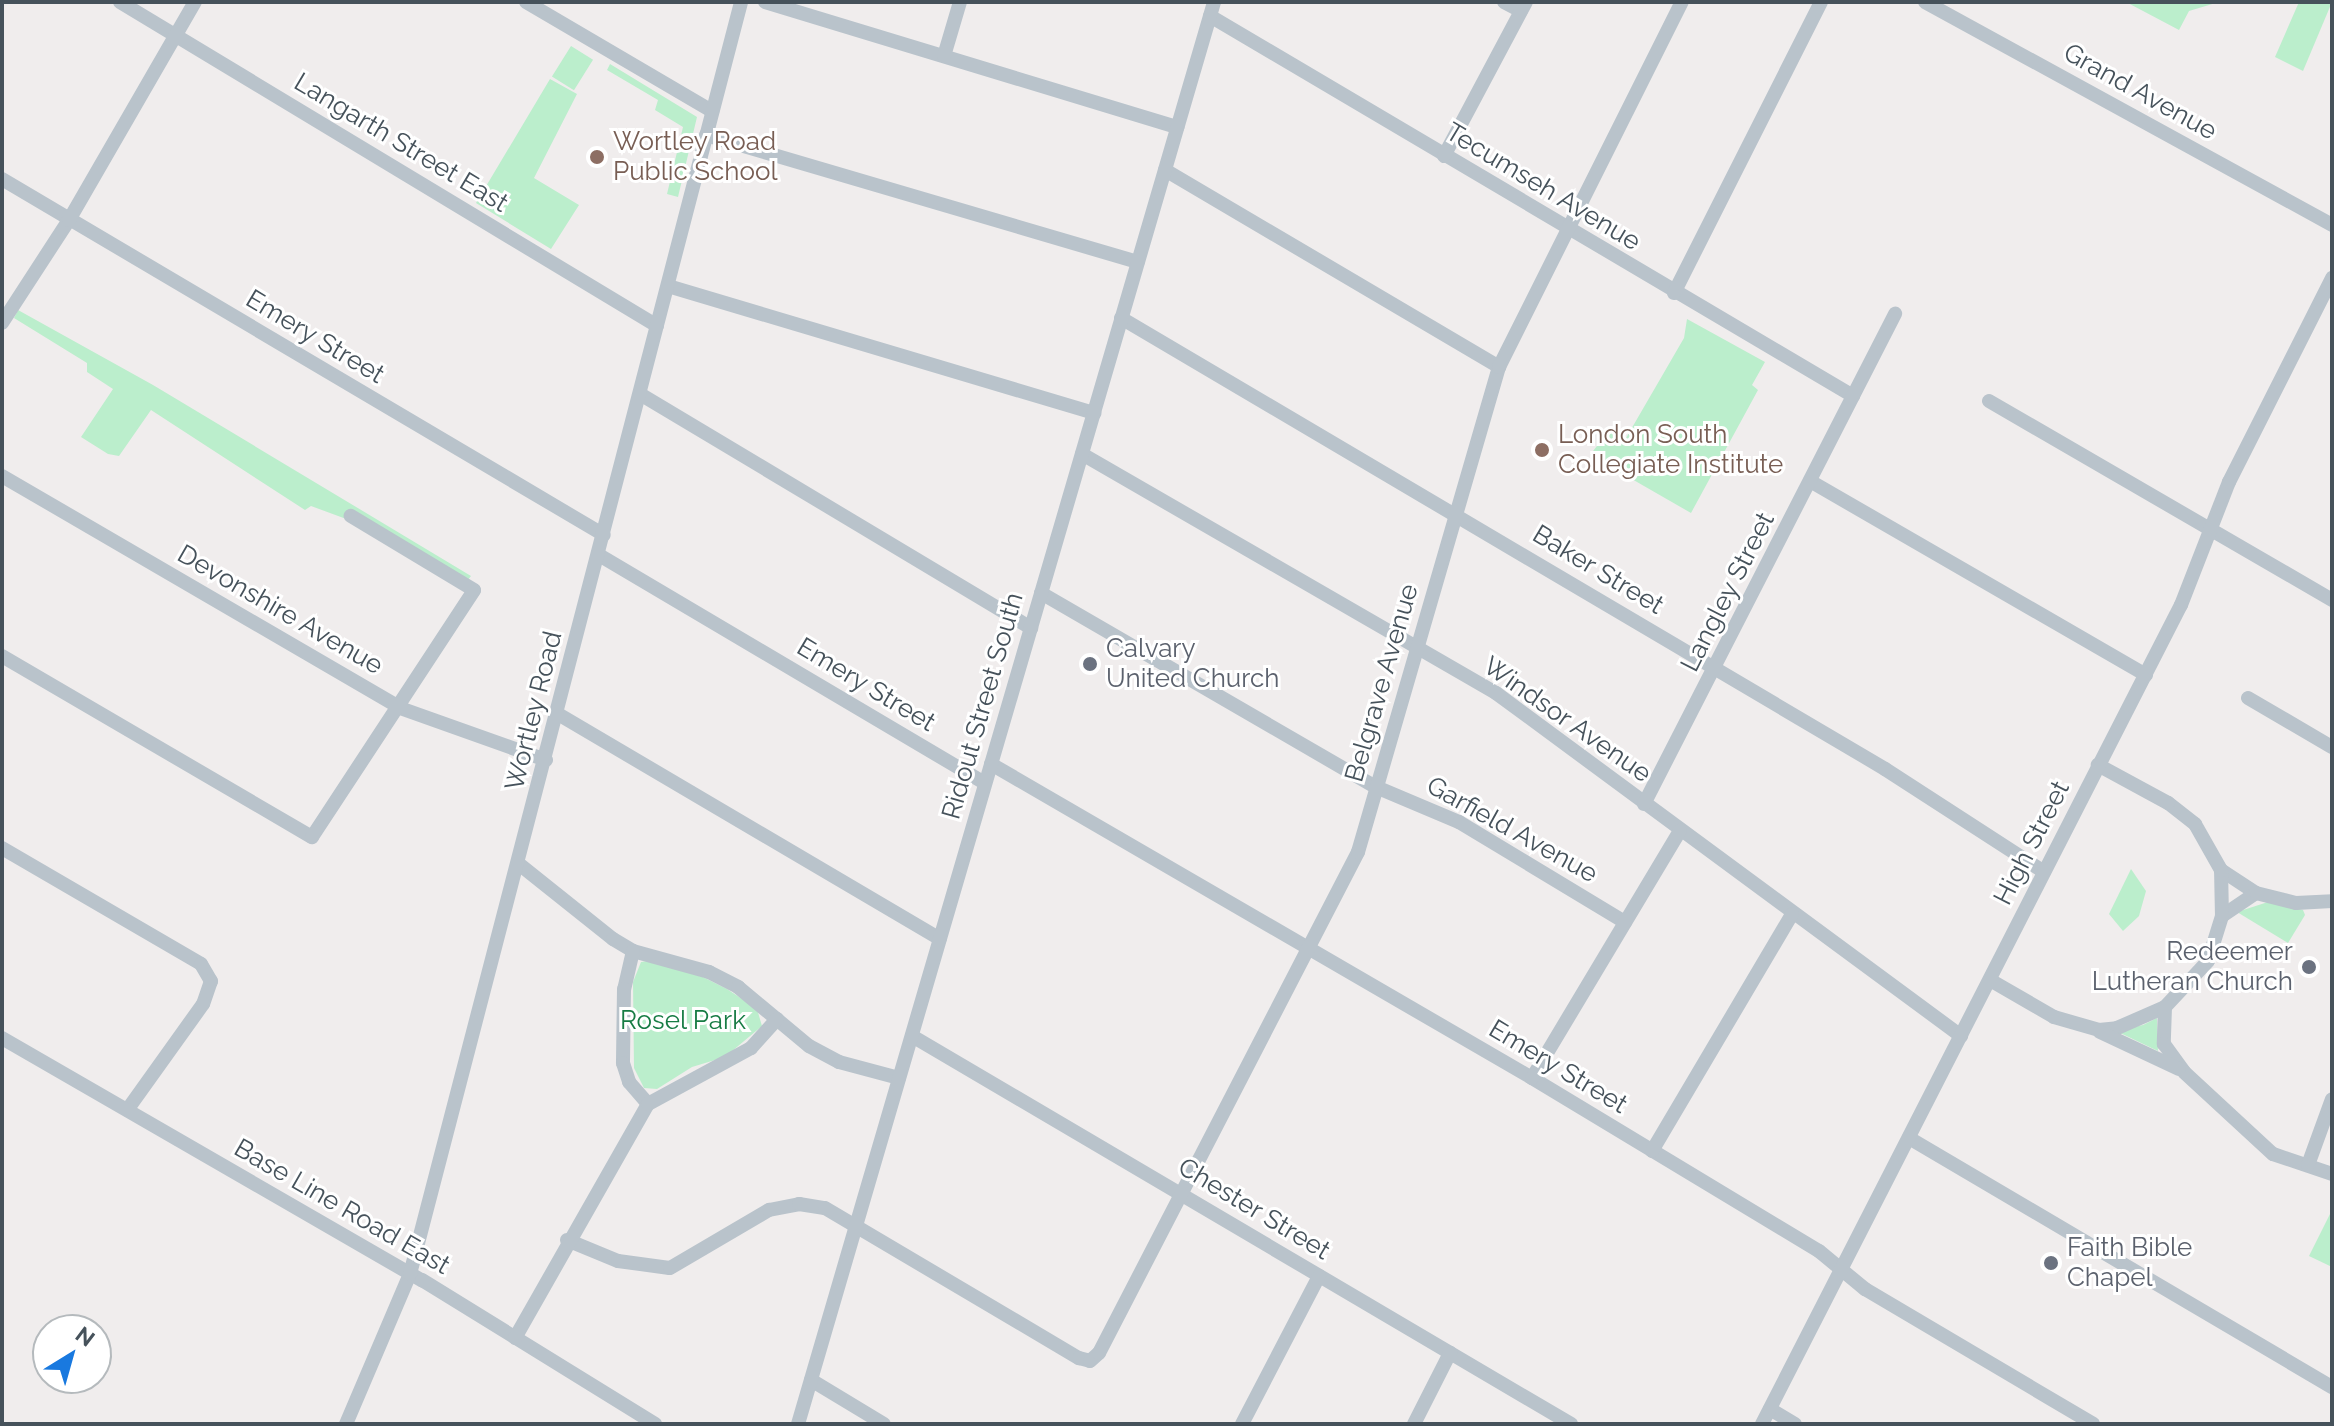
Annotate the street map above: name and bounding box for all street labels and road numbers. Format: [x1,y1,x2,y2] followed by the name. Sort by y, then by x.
[2058,37,2222,147] street label: Grand Avenue
[288,67,514,219] street label: Langarth Street East
[1440,116,1646,258] street label: Tecumseh Avenue
[240,283,390,391] street label: Emery Street
[1674,507,1782,677] street label: Langley Street
[1527,519,1669,621] street label: Baker Street
[171,538,389,682] street label: Devonshire Avenue
[1339,580,1425,786] street label: Belgrave Avenue
[936,589,1030,823] street label: Ridout Street South
[499,628,569,794] street label: Wortley Road
[791,631,941,739] street label: Emery Street
[1476,650,1658,790] street label: Windsor Avenue
[1421,770,1603,890] street label: Garfield Avenue
[1988,776,2076,910] street label: High Street
[1483,1013,1633,1121] street label: Emery Street
[229,1132,455,1282] street label: Base Line Road East
[1172,1151,1336,1267] street label: Chester Street

